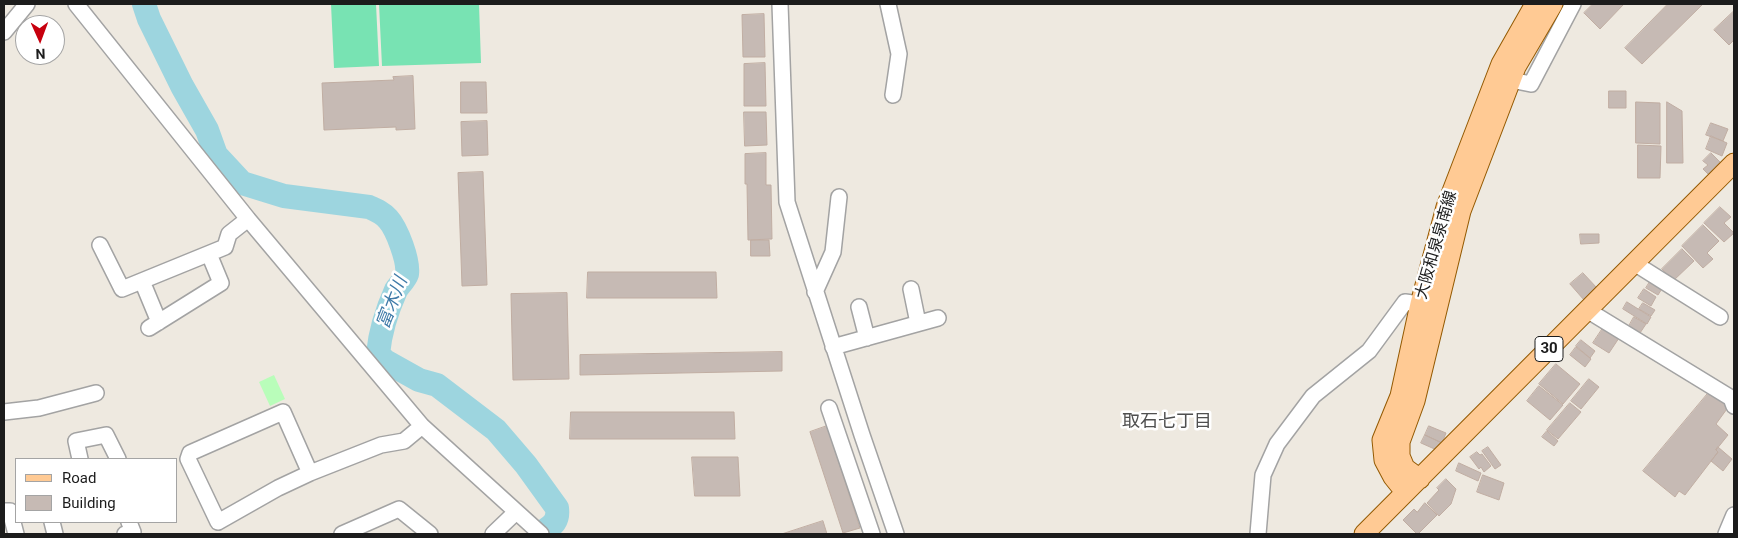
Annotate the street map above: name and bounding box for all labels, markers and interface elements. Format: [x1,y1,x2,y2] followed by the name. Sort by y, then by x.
[15,15,65,65] north arrow
[35,46,46,62] text: N
[1412,189,1462,301] street label: 大阪和泉泉南線
[373,274,413,332] water label: 富木川
[1535,336,1563,362] road number: 30
[1122,411,1212,433] district label: 取石七丁目
[15,458,178,523] legend
[62,469,96,487] text: Road
[62,494,116,512] text: Building

